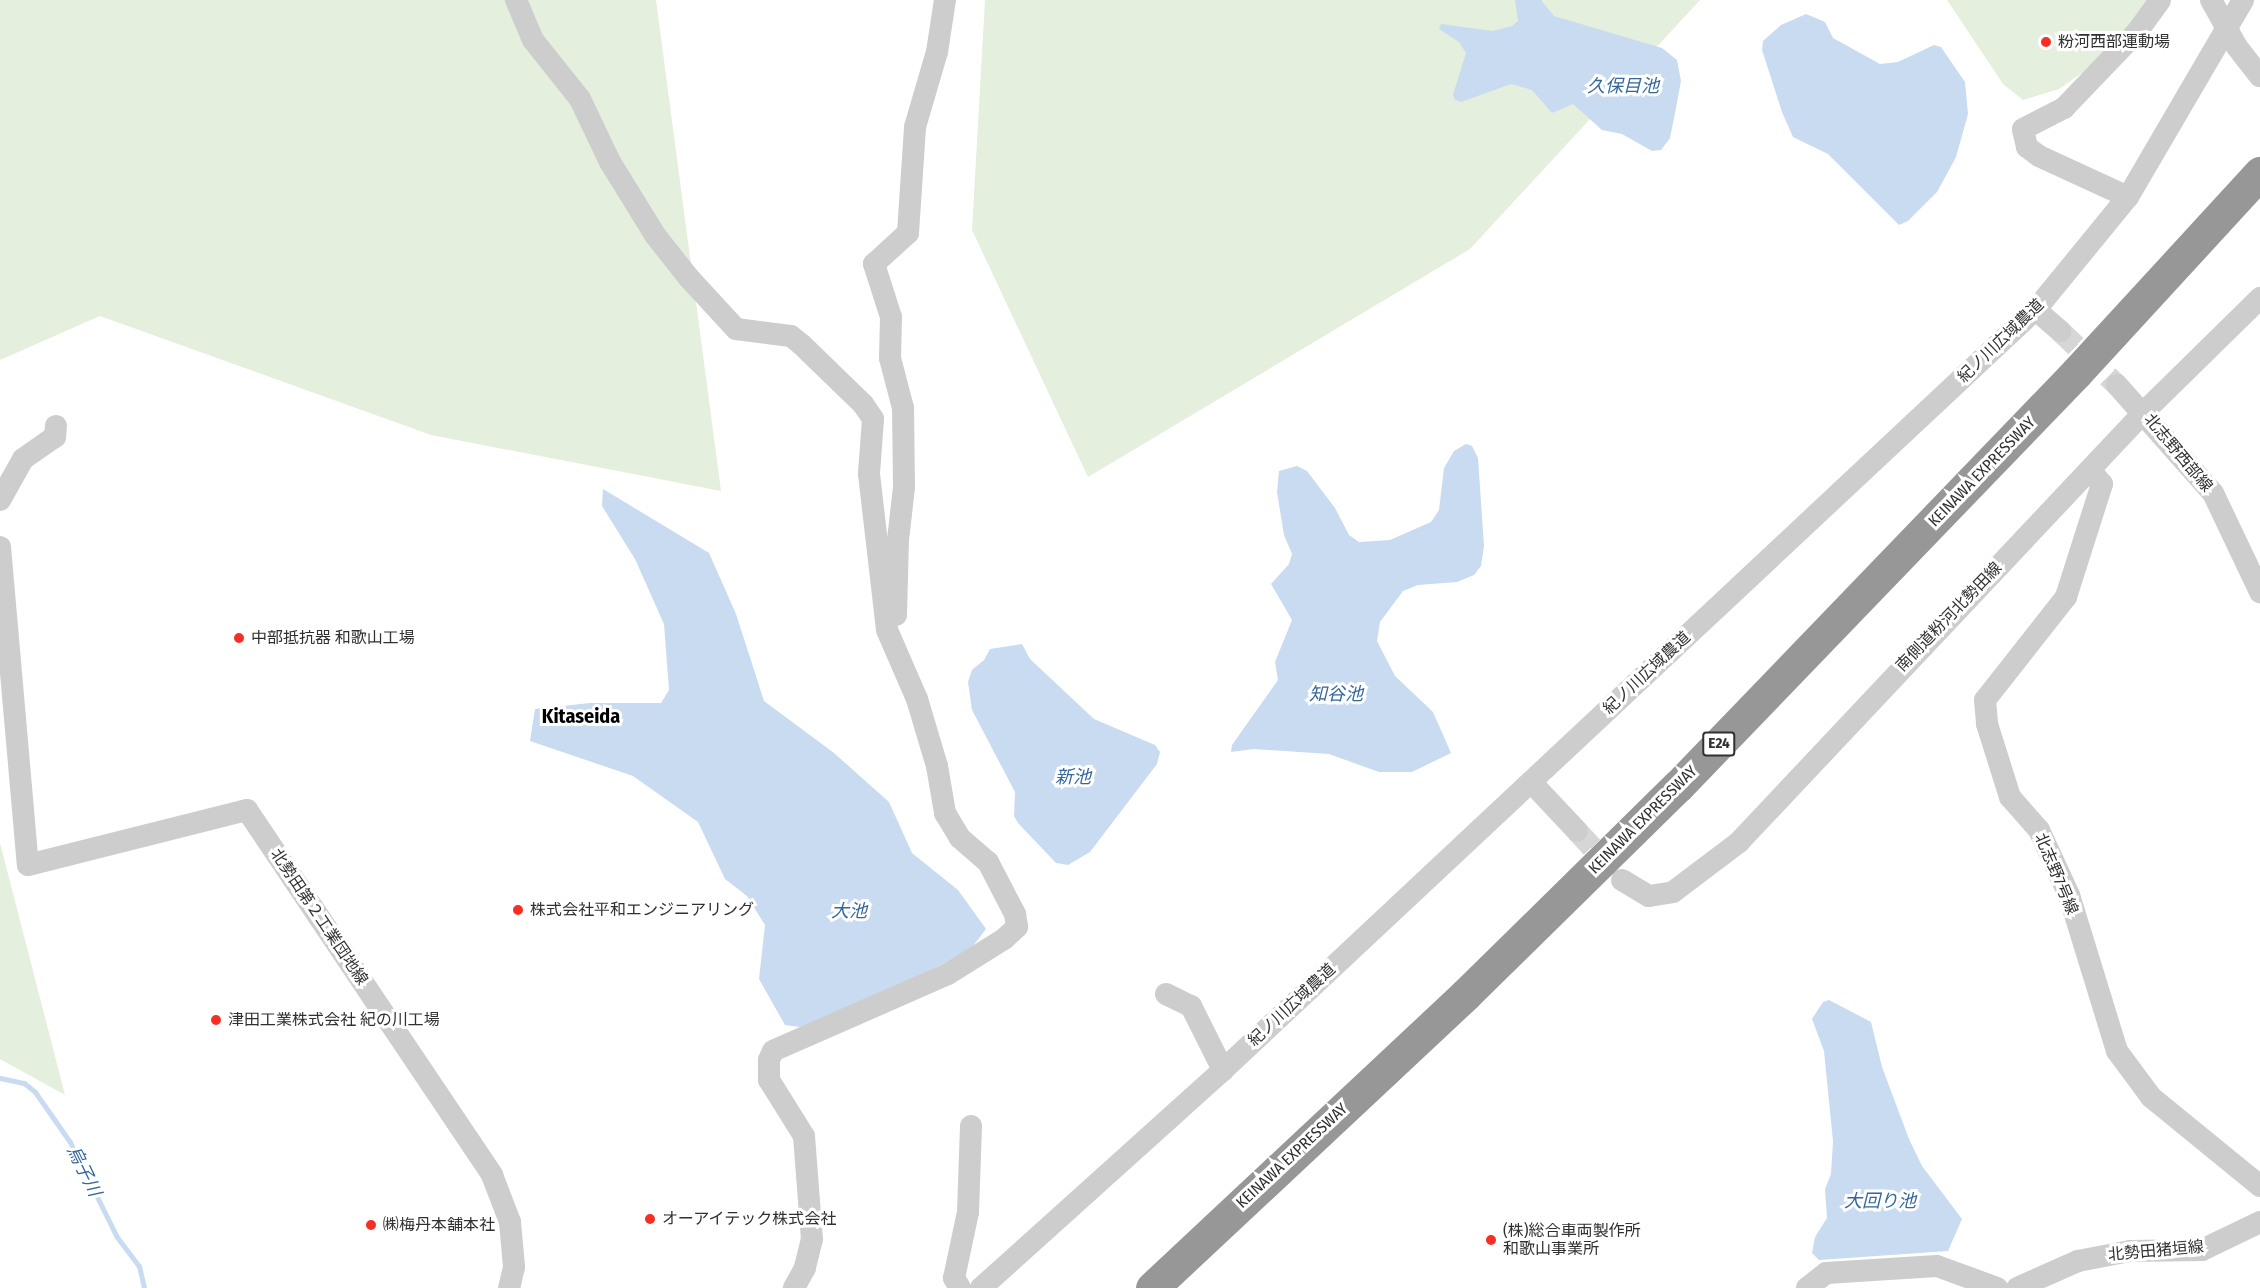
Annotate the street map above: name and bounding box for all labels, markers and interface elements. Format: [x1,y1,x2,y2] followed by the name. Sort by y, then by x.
[2058,32,2170,52] place label: 粉河西部運動場
[2039,35,2053,49] marker: 粉河西部運動場
[1587,75,1659,97] water label: 久保目池
[1954,295,2048,387] street label: 紀ノ川広域農道
[2140,410,2216,496] street label: 北志野西部線
[1925,413,2039,531] street label: KEINAWA EXPRESSWAY
[1892,559,2006,675] street label: 南側道粉河北勢田線
[251,628,415,648] place label: 中部抵抗器 和歌山工場
[1599,628,1695,718] street label: 紀ノ川広域農道
[232,631,246,645] marker: 中部抵抗器 和歌山工場
[1309,683,1363,705] water label: 知谷池
[542,704,620,728] district label: Kitaseida
[1701,732,1737,756] road number: E24
[1585,762,1701,878] street label: KEINAWA EXPRESSWAY
[1055,766,1091,788] water label: 新池
[2030,830,2082,918] street label: 北志野7号線
[266,845,372,989] street label: 北勢田第２工業団地線
[530,900,754,920] place label: 株式会社平和エンジニアリング
[831,900,867,922] water label: 大池
[511,903,525,917] marker: 株式会社平和エンジニアリング
[1244,960,1340,1050] street label: 紀ノ川広域農道
[228,1010,440,1030] place label: 津田工業株式会社 紀の川工場
[209,1013,223,1027] marker: 津田工業株式会社 紀の川工場
[1232,1099,1352,1213] street label: KEINAWA EXPRESSWAY
[62,1142,106,1200] water label: 烏子川
[1844,1190,1916,1212] water label: 大回り池
[662,1209,838,1229] place label: オーアイテック株式会社
[643,1212,657,1226] marker: オーアイテック株式会社
[383,1215,495,1235] place label: ㈱梅丹本舗本社
[364,1218,378,1232] marker: ㈱梅丹本舗本社
[1503,1221,1640,1259] place label: (株)総合車両製作所 和歌山事業所
[1484,1233,1498,1247] marker: (株)総合車両製作所 和歌山事業所
[2107,1237,2205,1265] street label: 北勢田猪垣線

